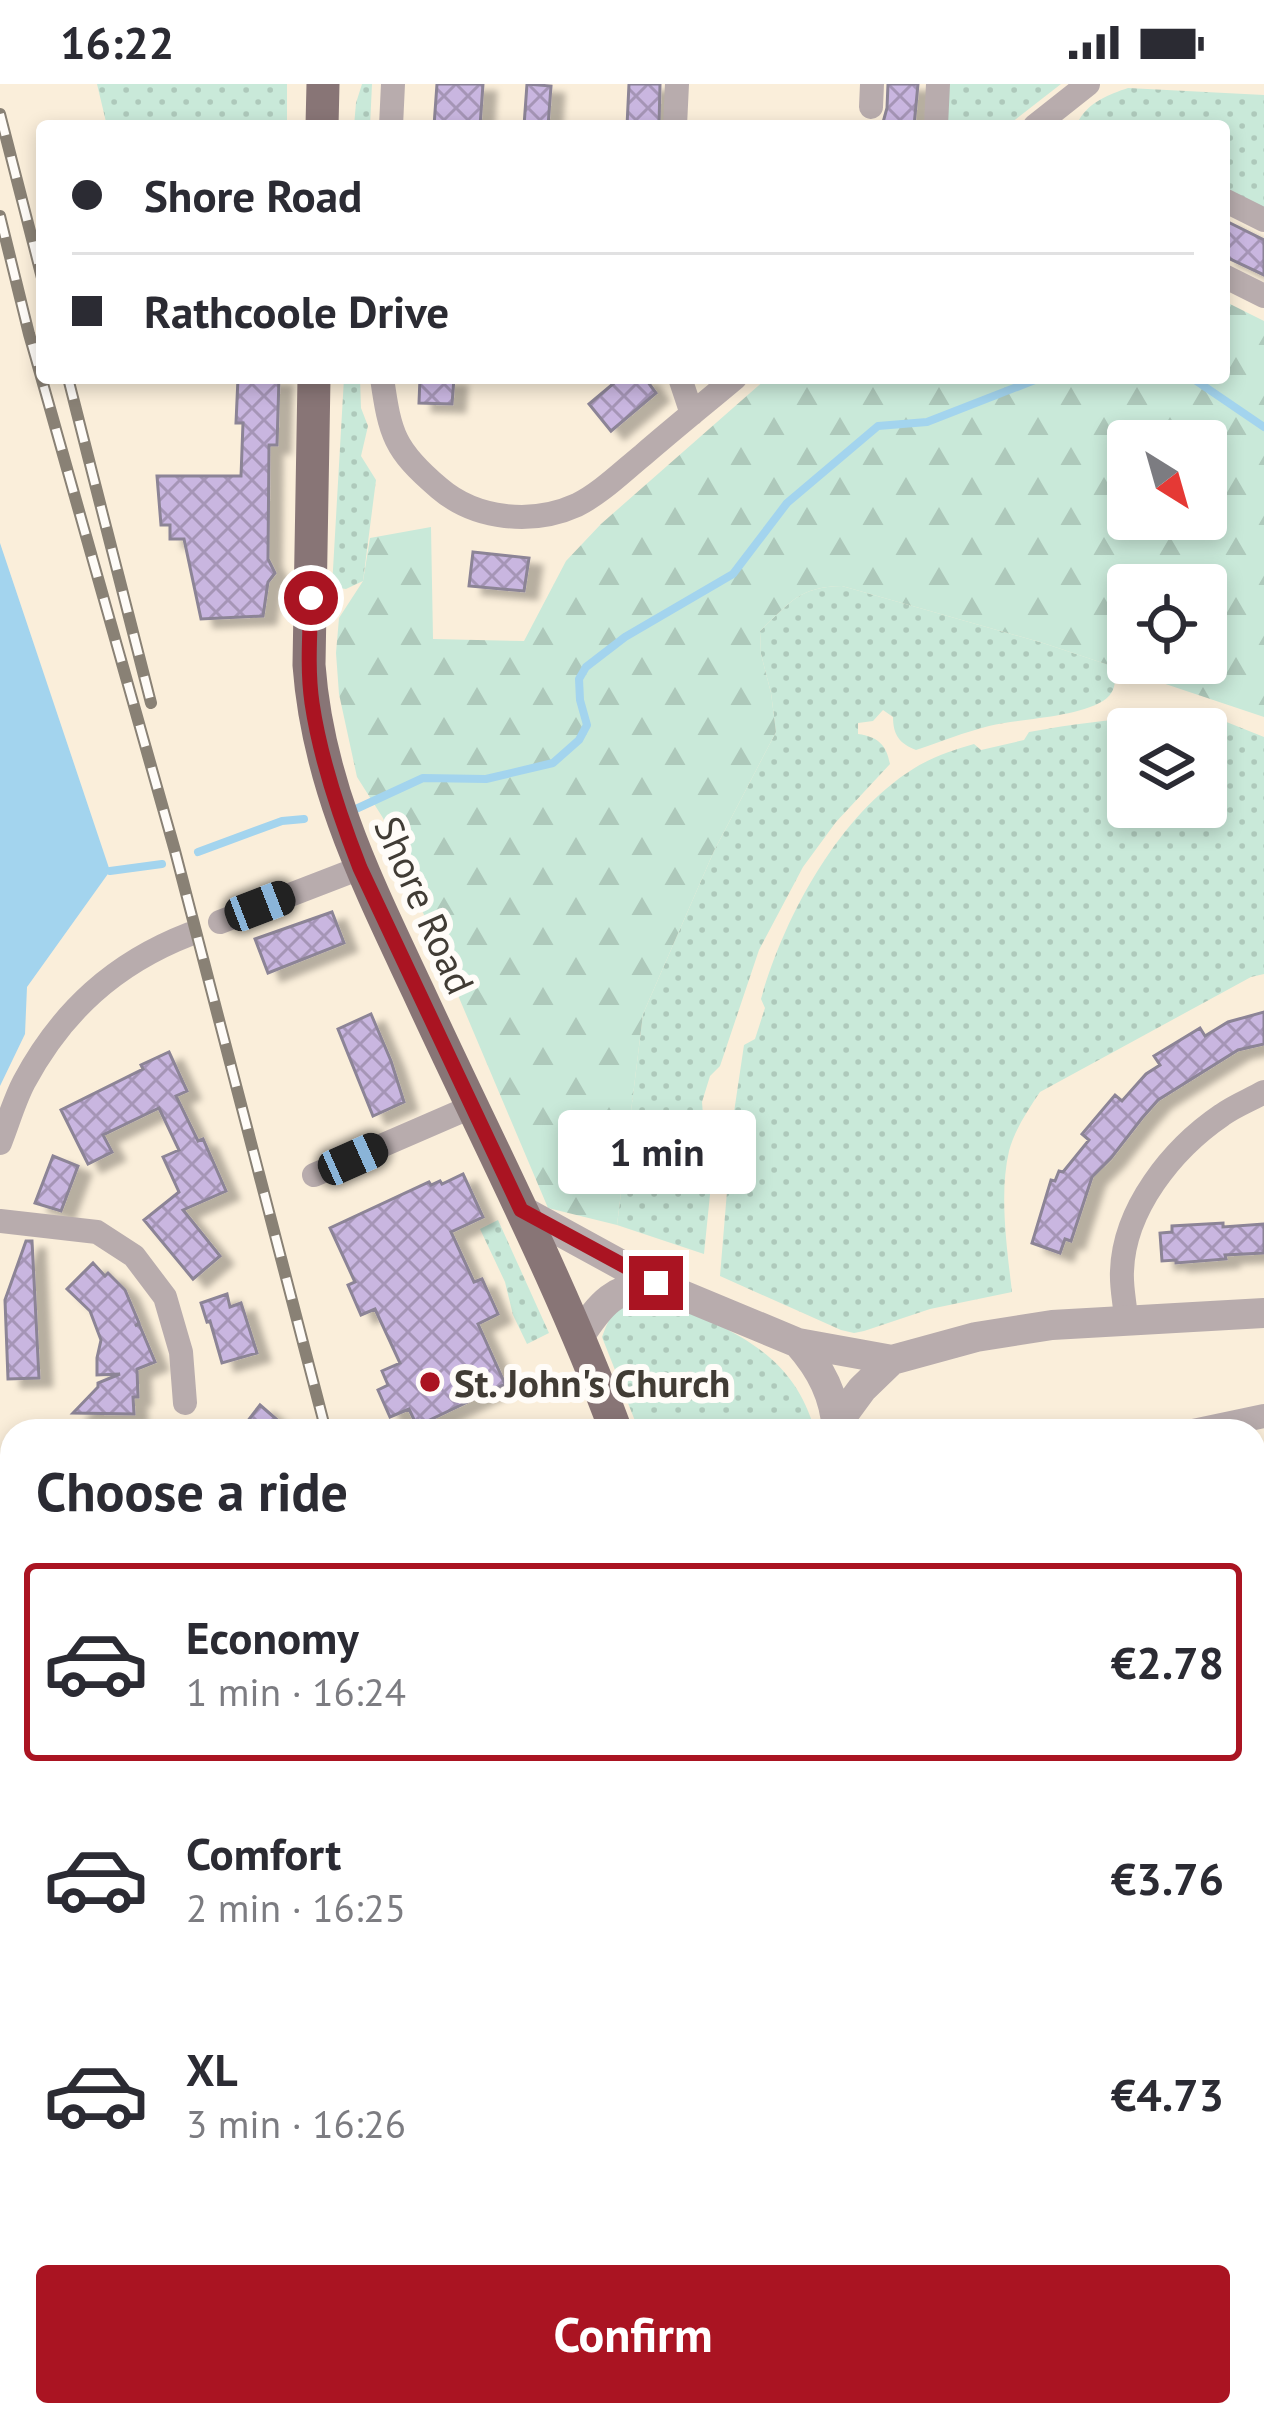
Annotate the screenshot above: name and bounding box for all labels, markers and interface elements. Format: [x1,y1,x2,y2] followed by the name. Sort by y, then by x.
[60,13,174,71] text: 16:22
[144,166,362,224] text: Shore Road
[144,282,449,340] text: Rathcoole Drive
[1107,420,1227,540] north arrow
[1107,420,1227,828] map controls
[1107,564,1227,684] button: locate
[284,571,338,625] route start
[1107,708,1227,828] button: layers
[363,808,487,1002] street label: Shore Road
[220,876,300,936] car
[557,1109,755,1193] callout: 1 min
[609,1126,705,1177] text: 1 min
[313,1128,393,1190] car
[629,1256,683,1310] route end
[454,1357,730,1408] place label: St. John's Church
[417,1369,443,1395] marker: St. John's Church
[36,1456,348,1526] text: Choose a ride
[42,1608,150,1716] icon: car
[186,1608,359,1666] text: Economy
[1111,1633,1224,1691] text: €2.78
[186,1666,406,1717] text: 1 min · 16:24
[42,1824,150,1932] icon: car
[186,1824,341,1882] text: Comfort
[1111,1849,1224,1907] text: €3.76
[186,1882,406,1933] text: 2 min · 16:25
[42,2040,150,2148] icon: car
[186,2040,238,2098] text: XL
[1111,2065,1224,2123] text: €4.73
[186,2098,406,2149] text: 3 min · 16:26
[36,2265,1230,2403] button: Confirm

